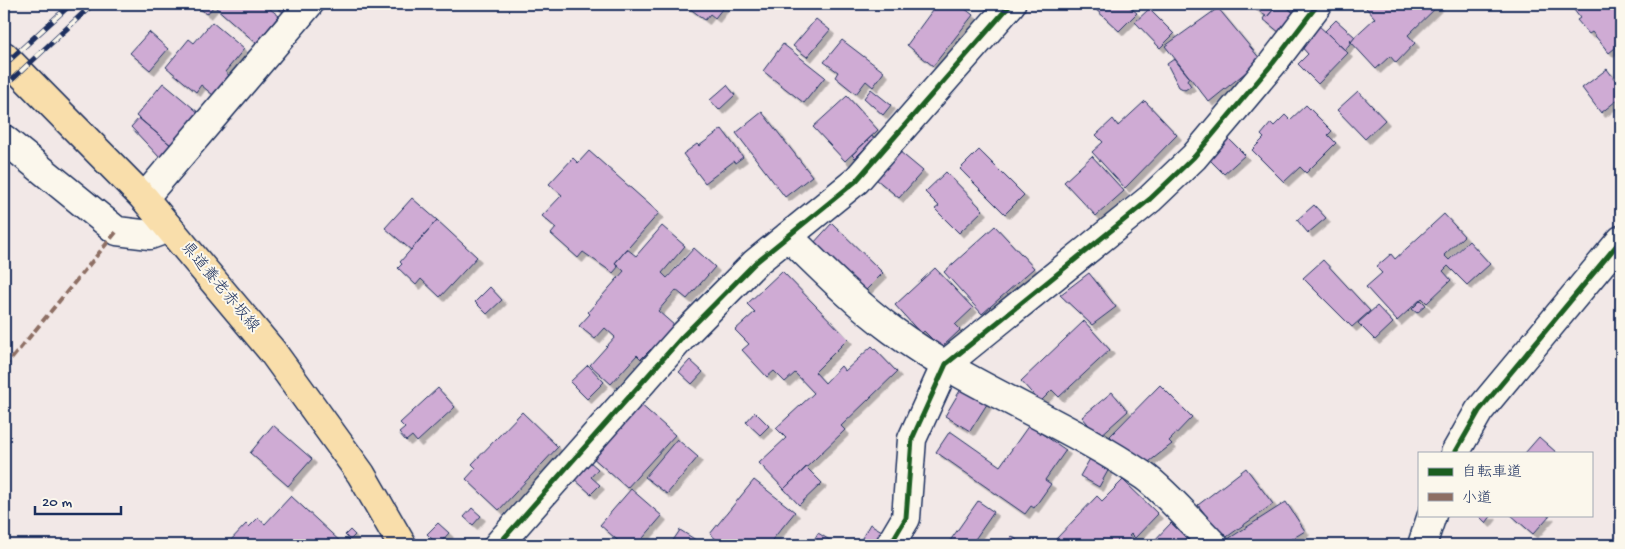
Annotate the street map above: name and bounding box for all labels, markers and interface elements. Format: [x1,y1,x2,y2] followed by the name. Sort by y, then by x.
[176,238,264,337] street label: 県道養老赤坂線
[1418,452,1592,516] legend
[1462,463,1522,482] text: 自転車道
[35,484,121,516] scale bar
[1462,490,1492,508] text: 小道
[42,494,72,512] text: 20 m

